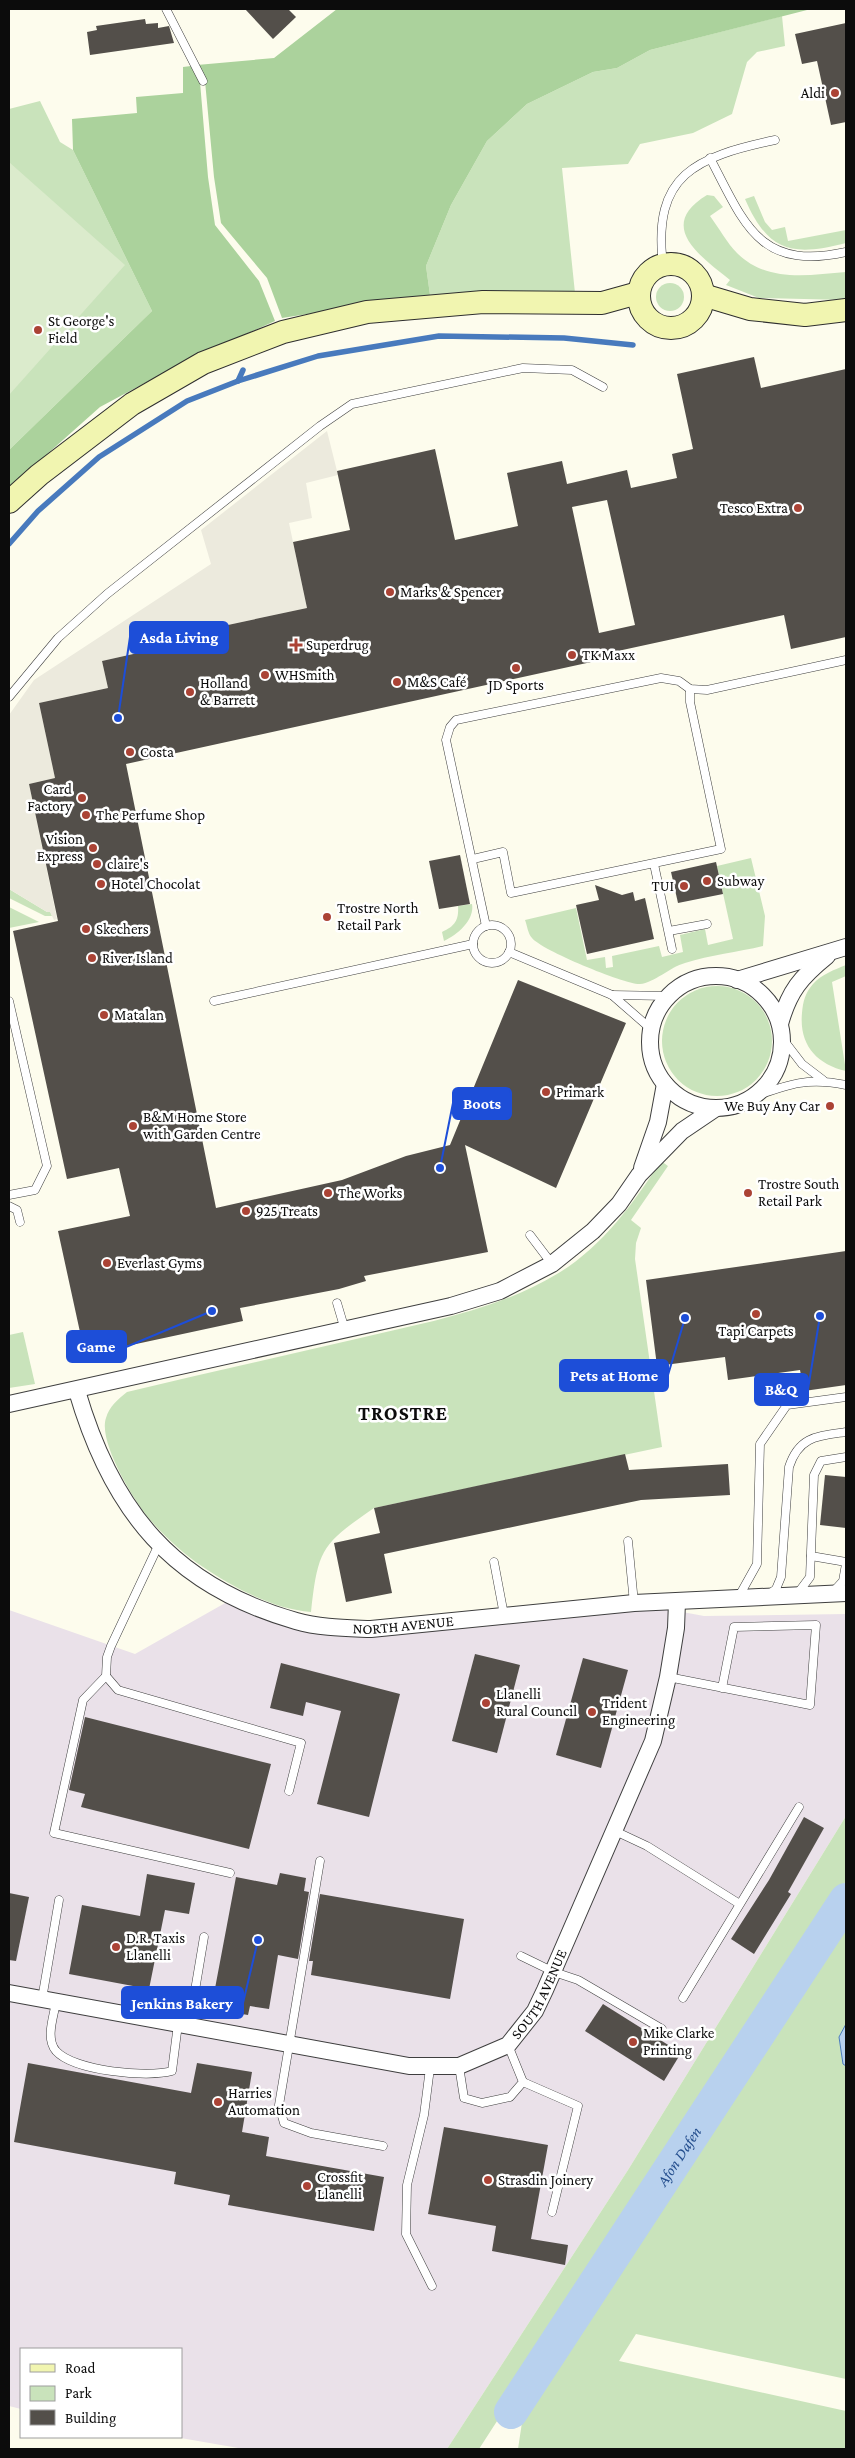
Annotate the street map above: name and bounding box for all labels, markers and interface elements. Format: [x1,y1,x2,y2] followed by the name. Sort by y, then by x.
[801,85,825,101] place label: Aldi
[829,87,841,99] marker: Aldi
[48,313,115,346] place label: St George's Field
[32,324,44,336] marker: St George's Field
[720,500,788,516] place label: Tesco Extra
[792,502,804,514] marker: Tesco Extra
[400,584,502,601] place label: Marks & Spencer
[384,586,396,598] marker: Marks & Spencer
[130,622,228,653] callout: Asda Living
[139,629,218,646] text: Asda Living
[306,637,369,654] place label: Superdrug
[290,639,302,651] marker: Superdrug
[582,647,635,663] place label: TK Maxx
[566,649,578,661] marker: TK Maxx
[510,662,522,674] marker: JD Sports
[275,667,335,683] place label: WHSmith
[259,669,271,681] marker: WHSmith
[407,674,467,690] place label: M&S Café
[200,675,256,708] place label: Holland & Barrett
[391,676,403,688] marker: M&S Café
[486,677,544,694] place label: JD Sports
[184,686,196,698] marker: Holland & Barrett
[140,744,174,760] place label: Costa
[124,746,136,758] marker: Costa
[27,781,72,815] place label: Card Factory
[76,792,88,804] marker: Card Factory
[96,807,205,824] place label: The Perfume Shop
[80,809,92,821] marker: The Perfume Shop
[37,831,83,865] place label: Vision Express
[87,842,99,854] marker: Vision Express
[107,856,149,872] place label: claire's
[91,858,103,870] marker: claire's
[717,873,764,890] place label: Subway
[701,875,713,887] marker: Subway
[111,876,201,892] place label: Hotel Chocolat
[95,878,107,890] marker: Hotel Chocolat
[652,878,674,894] place label: TUI
[678,880,690,892] marker: TUI
[337,900,418,933] place label: Trostre North Retail Park
[321,911,333,923] marker: Trostre North Retail Park
[96,921,149,937] place label: Skechers
[80,923,92,935] marker: Skechers
[102,950,173,966] place label: River Island
[86,952,98,964] marker: River Island
[114,1007,164,1023] place label: Matalan
[98,1009,110,1021] marker: Matalan
[556,1084,605,1100] place label: Primark
[540,1086,552,1098] marker: Primark
[453,1088,511,1119] callout: Boots
[463,1095,502,1112] text: Boots
[724,1098,821,1115] place label: We Buy Any Car
[824,1100,836,1112] marker: We Buy Any Car
[143,1109,261,1142] place label: B&M Home Store with Garden Centre
[127,1120,139,1132] marker: B&M Home Store with Garden Centre
[758,1176,839,1209] place label: Trostre South Retail Park
[338,1185,403,1201] place label: The Works
[322,1187,334,1199] marker: The Works
[742,1187,754,1199] marker: Trostre South Retail Park
[256,1203,318,1219] place label: 925 Treats
[240,1205,252,1217] marker: 925 Treats
[117,1255,202,1272] place label: Everlast Gyms
[101,1257,113,1269] marker: Everlast Gyms
[750,1308,762,1320] marker: Tapi Carpets
[718,1323,794,1340] place label: Tapi Carpets
[67,1331,126,1362] callout: Game
[76,1338,116,1355] text: Game
[560,1360,668,1391] callout: Pets at Home
[570,1367,659,1384] text: Pets at Home
[755,1374,808,1405] callout: B&Q
[765,1381,798,1398] text: B&Q
[358,1402,448,1424] district label: TROSTRE
[352,1613,454,1637] street label: NORTH AVENUE
[496,1686,577,1719] place label: Llanelli Rural Council
[602,1695,675,1729] place label: Trident Engineering
[480,1697,492,1709] marker: Llanelli Rural Council
[586,1706,598,1718] marker: Trident Engineering
[126,1930,185,1963] place label: D.R. Taxis Llanelli
[110,1941,122,1953] marker: D.R. Taxis Llanelli
[508,1947,570,2042] street label: SOUTH AVENUE
[122,1987,243,2018] callout: Jenkins Bakery
[129,1995,233,2012] text: Jenkins Bakery
[643,2025,715,2059] place label: Mike Clarke Printing
[627,2036,639,2048] marker: Mike Clarke Printing
[228,2085,300,2118] place label: Harries Automation
[212,2096,224,2108] marker: Harries Automation
[653,2123,704,2190] water label: Afon Dafen
[317,2169,364,2202] place label: Crossfit Llanelli
[498,2172,593,2189] place label: Strasdin Joinery
[482,2174,494,2186] marker: Strasdin Joinery
[301,2180,313,2192] marker: Crossfit Llanelli
[20,2348,182,2438] legend
[65,2360,96,2376] text: Road
[65,2385,92,2401] text: Park
[65,2410,116,2427] text: Building

